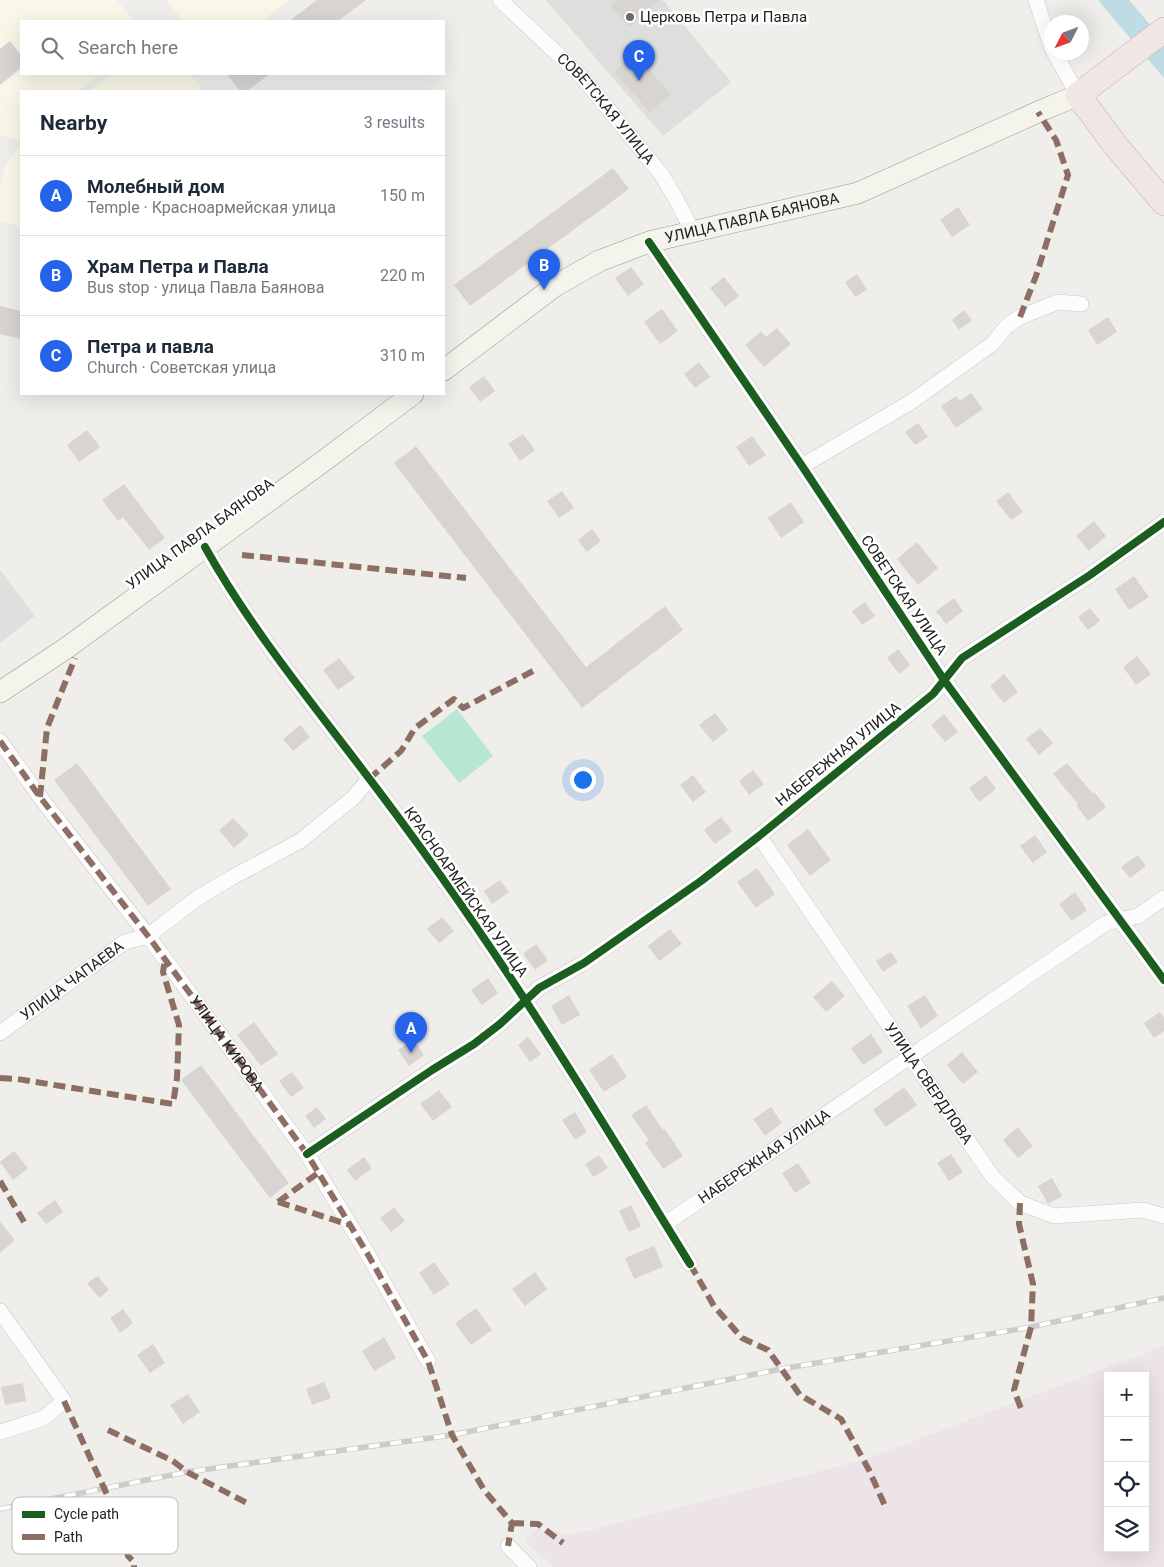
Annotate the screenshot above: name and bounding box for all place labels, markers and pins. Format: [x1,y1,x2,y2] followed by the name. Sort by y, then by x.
[640,8,807,26] place label: Церковь Петра и Павла
[624,11,636,23] marker: Церковь Петра и Павла
[623,40,655,81] pin: C
[528,249,560,290] pin: B
[395,1012,427,1053] pin: A

